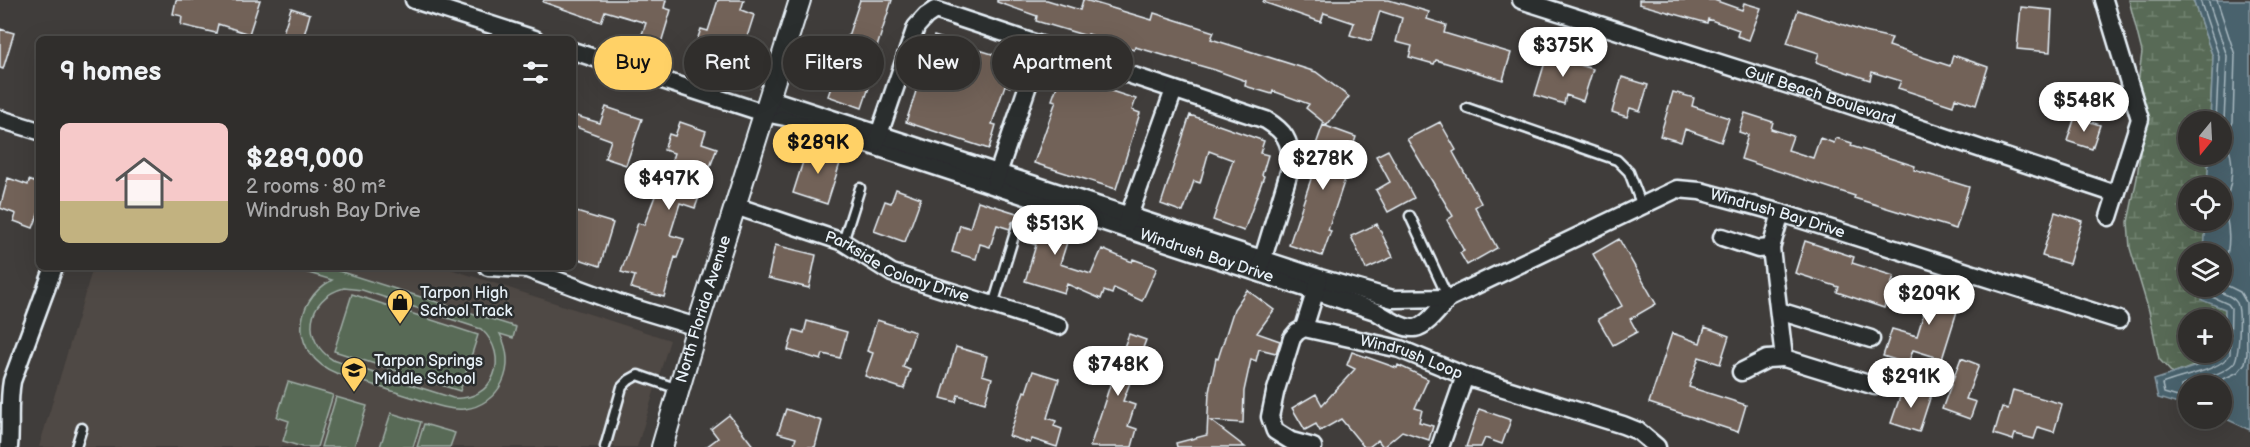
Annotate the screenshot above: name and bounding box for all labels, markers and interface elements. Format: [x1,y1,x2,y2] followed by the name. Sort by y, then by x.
[1521,27,1605,78] pin: $375K
[1532,34,1594,58] text: $375K
[594,36,672,90] chip: Buy
[684,36,771,90] chip: Rent
[783,36,884,90] chip: Filters
[896,36,980,90] chip: New
[992,36,1133,90] chip: Apartment
[519,56,552,89] icon: filters
[60,57,161,88] text: 9 homes
[1742,62,1898,129] street label: Gulf Beach Boulevard
[2042,82,2126,133] pin: $548K
[2053,89,2115,113] text: $548K
[2178,111,2232,165] north arrow
[2178,111,2232,429] map controls
[776,124,860,175] pin: $289K
[787,131,849,155] text: $289K
[1281,140,1365,191] pin: $278K
[246,144,364,175] text: $289,000
[108,147,180,219] icon: home
[1292,147,1354,171] text: $278K
[627,160,711,211] pin: $497K
[638,167,700,191] text: $497K
[246,175,386,199] text: 2 rooms · 80 m²
[2178,177,2232,231] button: locate
[1708,185,1848,242] street label: Windrush Bay Drive
[246,199,421,223] text: Windrush Bay Drive
[1013,205,1097,256] pin: $513K
[1026,212,1084,236] text: $513K
[1137,225,1276,287] street label: Windrush Bay Drive
[823,227,972,307] street label: Parkside Colony Drive
[672,232,735,385] street label: North Florida Avenue
[2178,243,2232,297] button: layers
[1887,275,1971,326] pin: $209K
[1898,282,1960,306] text: $209K
[420,284,512,321] place label: Tarpon High School Track
[385,287,415,325] shop icon: Tarpon High School Track
[2178,309,2232,363] button: +
[1358,331,1466,384] street label: Windrush Loop
[1076,346,1160,397] pin: $748K
[374,352,483,389] place label: Tarpon Springs Middle School
[1087,353,1149,377] text: $748K
[339,355,369,393] school or university icon: Tarpon Springs Middle School
[1869,358,1953,409] pin: $291K
[1882,365,1940,389] text: $291K
[2178,375,2232,429] button: −

